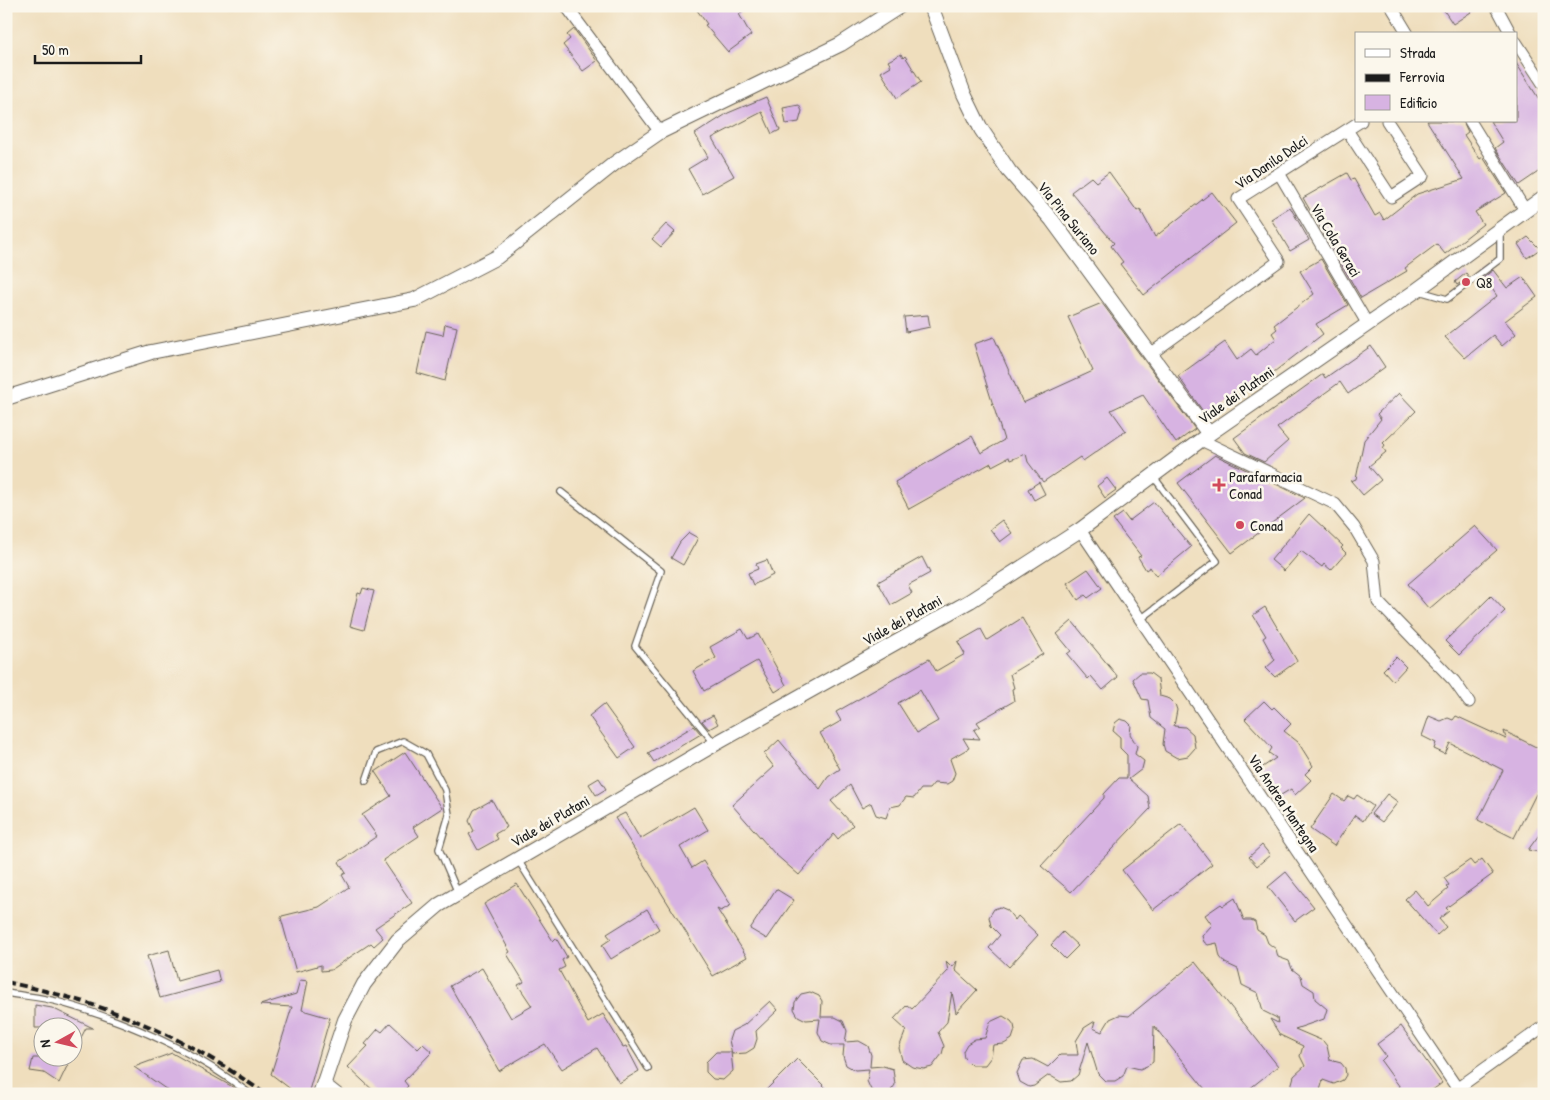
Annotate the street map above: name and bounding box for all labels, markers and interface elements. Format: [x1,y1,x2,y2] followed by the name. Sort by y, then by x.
[35,32,141,64] scale bar
[1355,32,1518,122] legend
[42,39,69,60] text: 50 m
[1400,42,1436,63] text: Strada
[1399,66,1445,87] text: Ferrovia
[1400,92,1437,113] text: Edificio
[1230,130,1312,194] street label: Via Danilo Dolci
[1033,177,1105,259] street label: Via Pina Suriano
[1306,199,1366,281] street label: Via Cola Geraci
[1476,272,1492,293] place label: Q8
[1460,276,1472,288] marker: Q8
[1194,361,1278,429] street label: Viale dei Platani
[1229,466,1302,504] place label: Parafarmacia Conad
[1213,479,1225,491] marker: Parafarmacia Conad
[1250,515,1283,536] place label: Conad
[1234,519,1246,531] marker: Conad
[858,589,946,651] street label: Viale dei Platani
[1243,750,1325,856] street label: Via Andrea Mantegna
[507,790,593,852] street label: Viale dei Platani
[32,1018,82,1068] north arrow
[35,1038,55,1049] text: N

